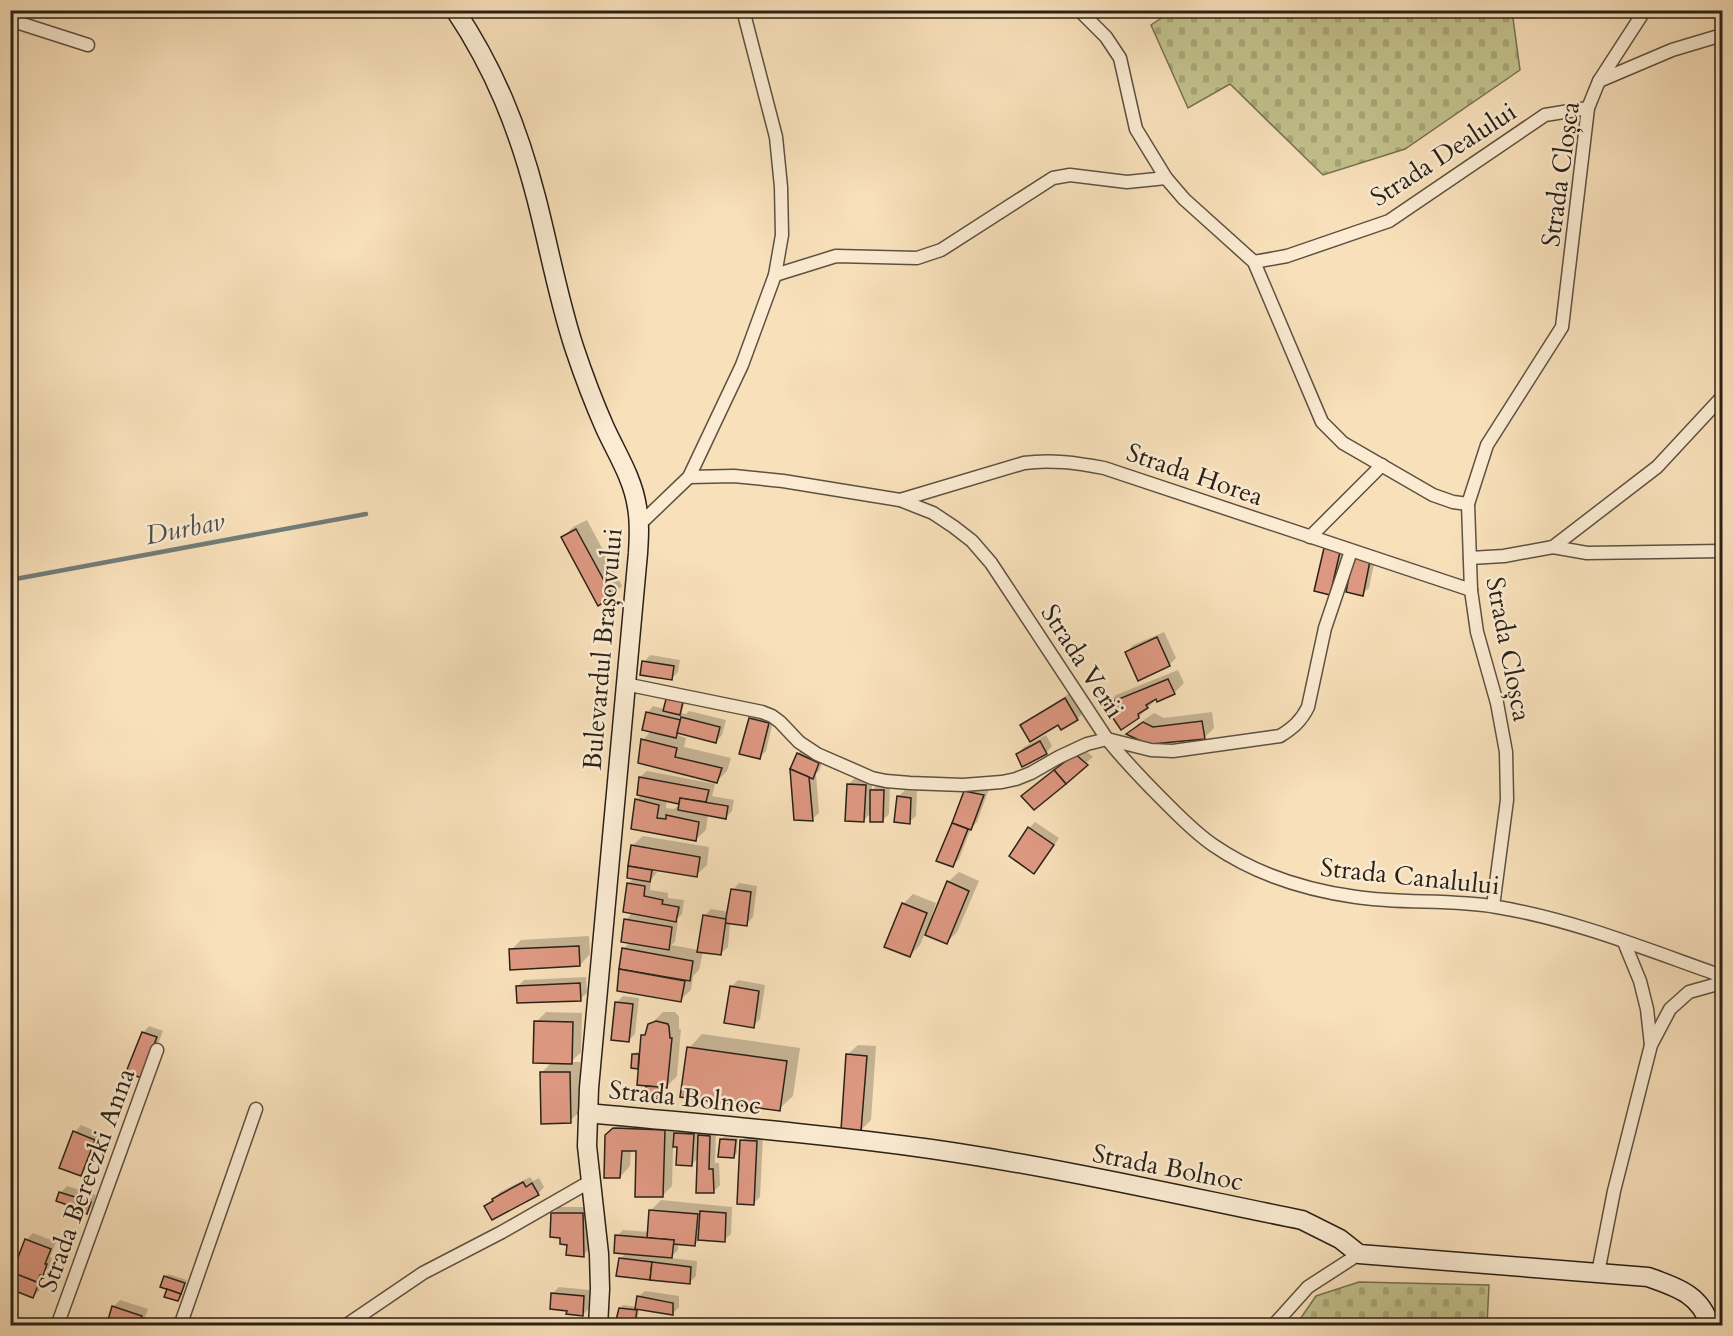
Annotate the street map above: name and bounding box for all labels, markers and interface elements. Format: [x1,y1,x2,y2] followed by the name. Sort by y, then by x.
[1364,94,1523,215] street label: Strada Dealului
[1533,99,1588,249] street label: Strada Cloșca
[1122,435,1268,514] street label: Strada Horea
[142,502,229,554] water label: Durbav
[574,527,631,771] street label: Bulevardul Brașovului
[1477,574,1540,724] street label: Strada Cloșca
[1033,598,1132,725] street label: Strada Verii
[1318,850,1501,903] street label: Strada Canalului
[30,1063,143,1297] street label: Strada Bereczki Anna
[607,1072,763,1123] street label: Strada Bolnoc
[1089,1136,1246,1199] street label: Strada Bolnoc

